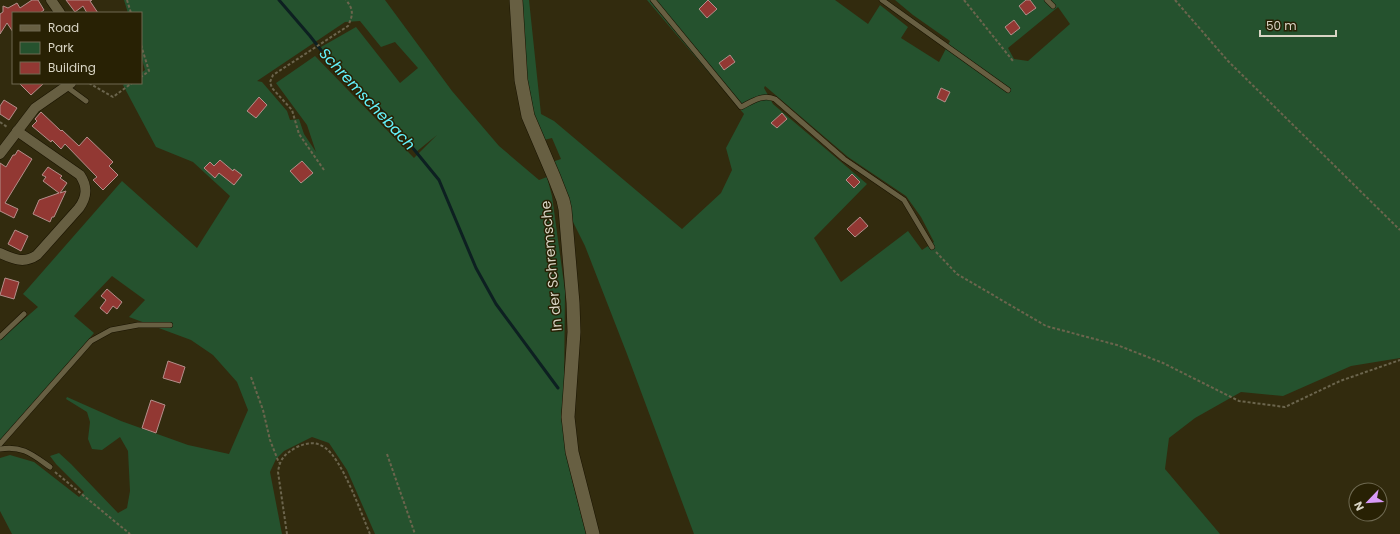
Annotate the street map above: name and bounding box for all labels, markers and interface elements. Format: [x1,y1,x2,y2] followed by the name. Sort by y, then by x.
[12,12,142,84] legend
[1260,12,1336,38] scale bar
[1266,17,1297,34] text: 50 m
[48,19,79,36] text: Road
[48,39,75,56] text: Park
[314,43,420,154] water label: Schremschebach
[48,59,96,76] text: Building
[535,200,567,332] street label: In der Schremsche
[1348,482,1388,522] north arrow
[1350,499,1368,513] text: N

